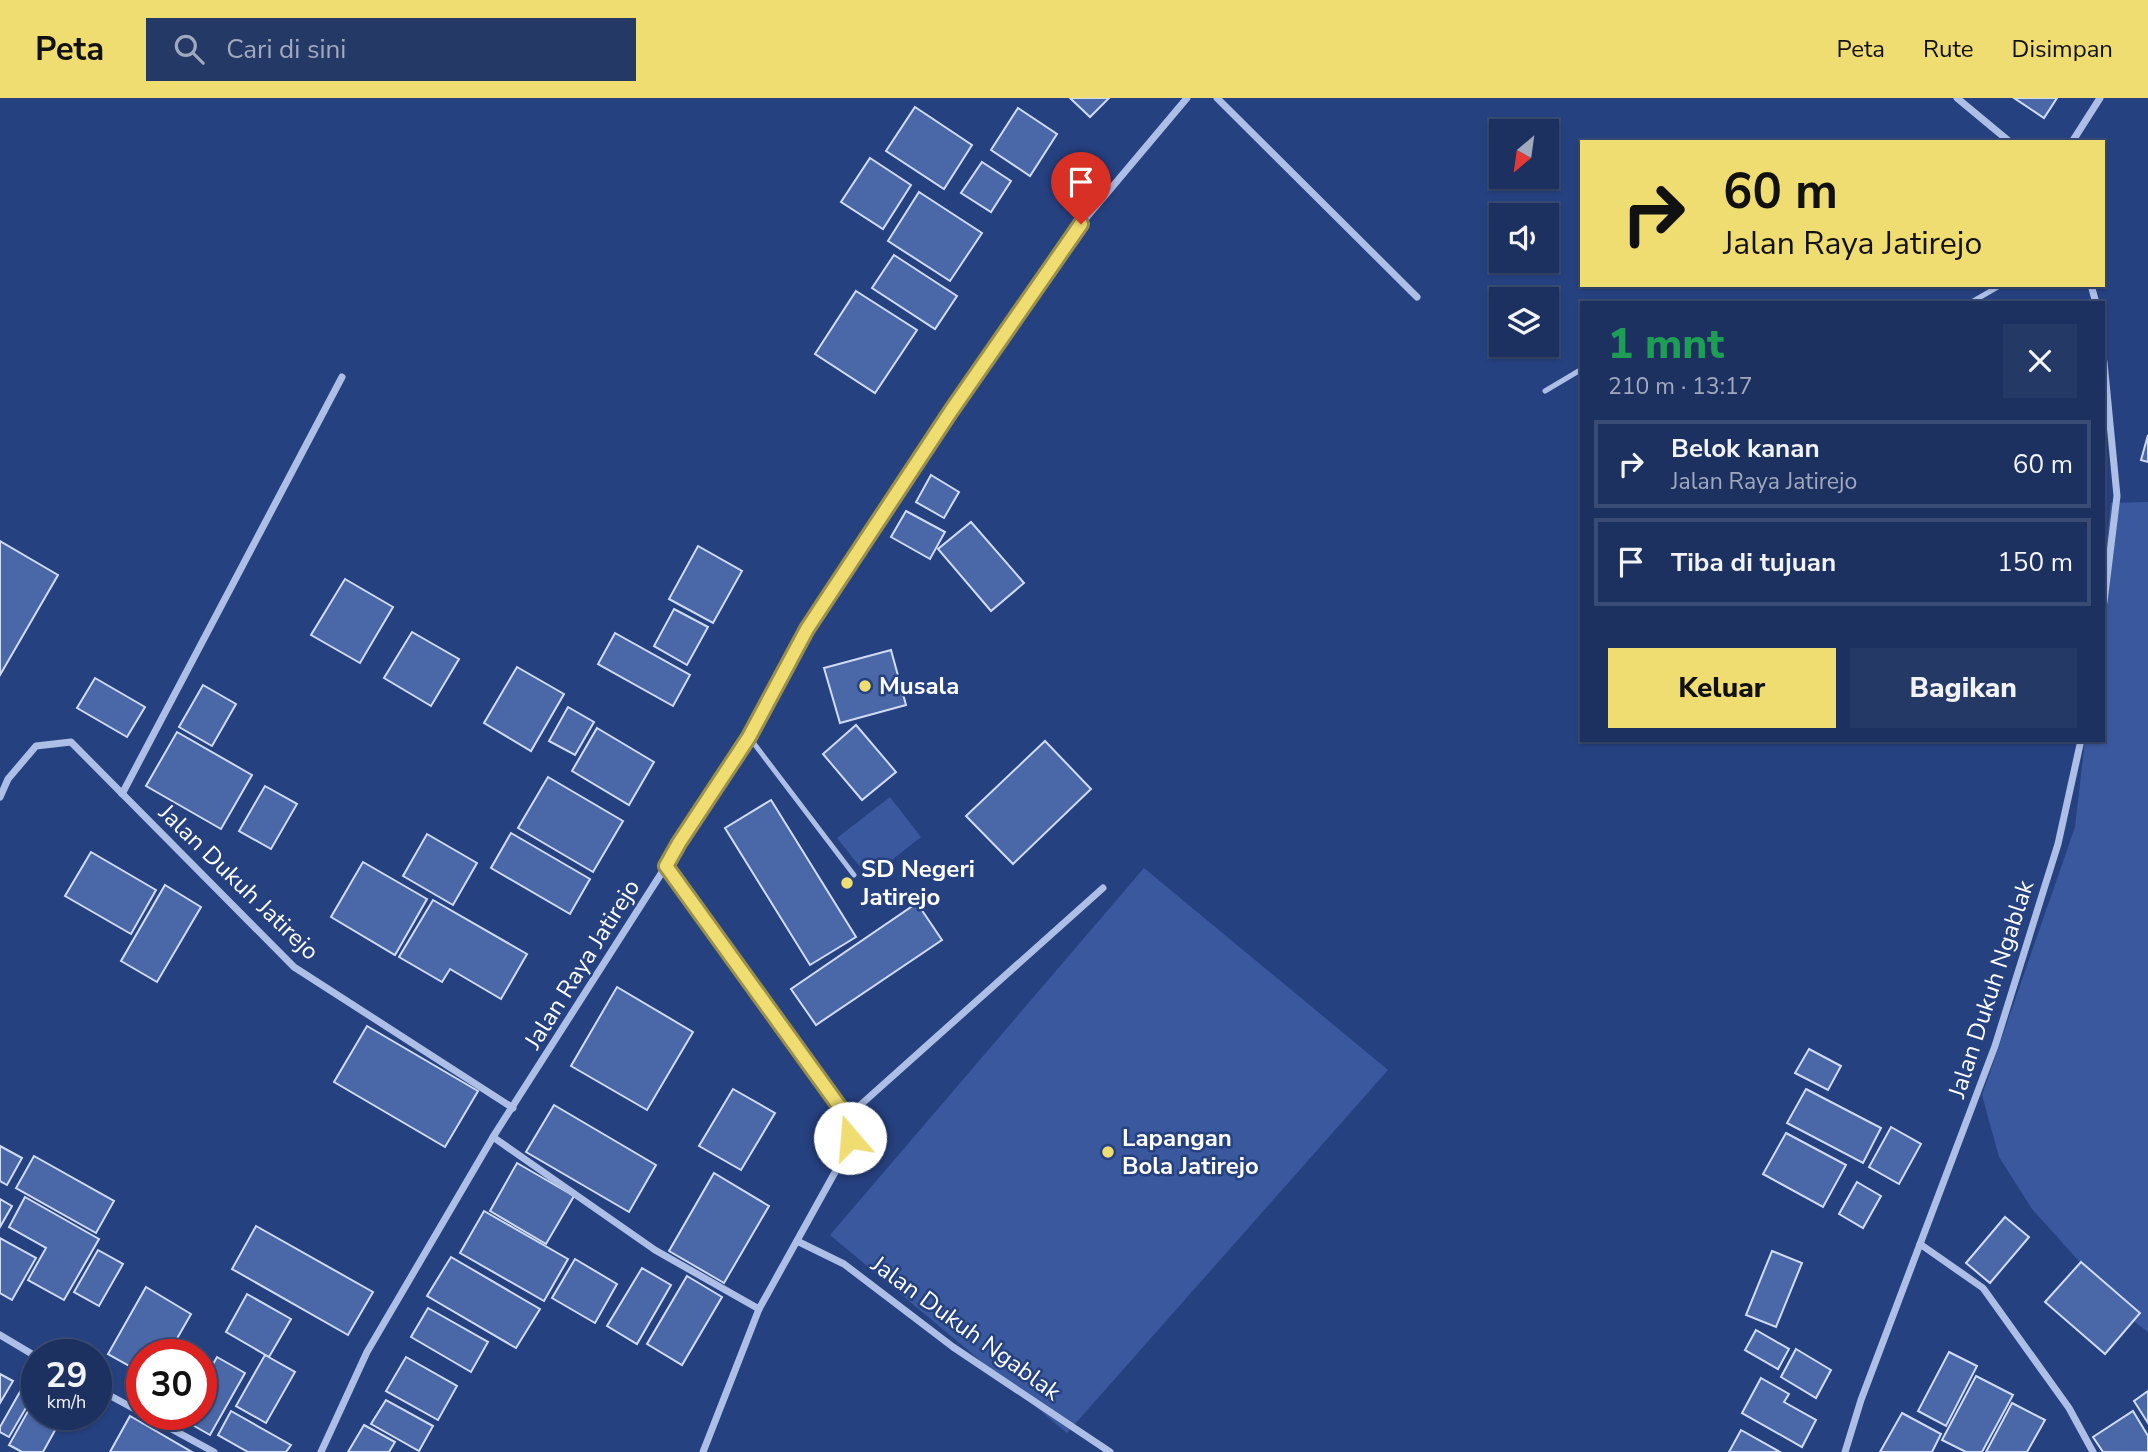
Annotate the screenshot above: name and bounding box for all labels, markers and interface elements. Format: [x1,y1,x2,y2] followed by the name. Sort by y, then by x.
[146,18,636,81] search box
[35,27,104,72] text: Peta
[170,30,208,68] icon: search
[226,32,346,67] text: Cari di sini
[1836,33,1885,65] text: Peta
[1923,33,1974,65] text: Rute
[2012,33,2113,65] text: Disimpan
[1489,119,1559,189] north arrow
[1489,119,1559,357] map controls
[1051,152,1111,224] pin
[1723,158,1838,225] text: 60 m
[1062,163,1100,201] icon: arrive
[1608,168,1699,259] icon: right
[1489,203,1559,273] button: sound
[1723,222,1982,265] text: Jalan Raya Jatirejo
[1489,287,1559,357] button: layers
[1608,316,1724,373] text: 1 mnt
[2003,324,2077,398] button: close
[1608,371,1753,402] text: 210 m · 13:17
[1671,431,1820,466] text: Belok kanan
[1612,445,1650,483] icon: right
[2013,447,2073,482] text: 60 m
[1671,466,1857,497] text: Jalan Raya Jatirejo
[1612,543,1650,581] icon: arrive
[1671,545,1836,580] text: Tiba di tujuan
[1997,545,2073,580] text: 150 m
[1608,648,1836,728] button: Keluar
[1850,648,2077,728] button: Bagikan
[879,670,959,702] place label: Musala
[857,678,873,694] marker: Musala
[151,796,326,967] street label: Jalan Dukuh Jatirejo
[860,853,975,913] place label: SD Negeri Jatirejo
[516,873,647,1056] street label: Jalan Raya Jatirejo
[839,875,855,891] marker: SD Negeri Jatirejo
[1940,875,2042,1103] street label: Jalan Dukuh Ngablak
[813,1101,887,1175] position arrow
[1122,1122,1259,1182] place label: Lapangan Bola Jatirejo
[1100,1144,1116,1160] marker: Lapangan Bola Jatirejo
[864,1248,1068,1408] street label: Jalan Dukuh Ngablak
[126,1339,217,1430] speed limit sign: 30
[45,1352,88,1399] text: 29
[47,1390,86,1414] text: km/h

